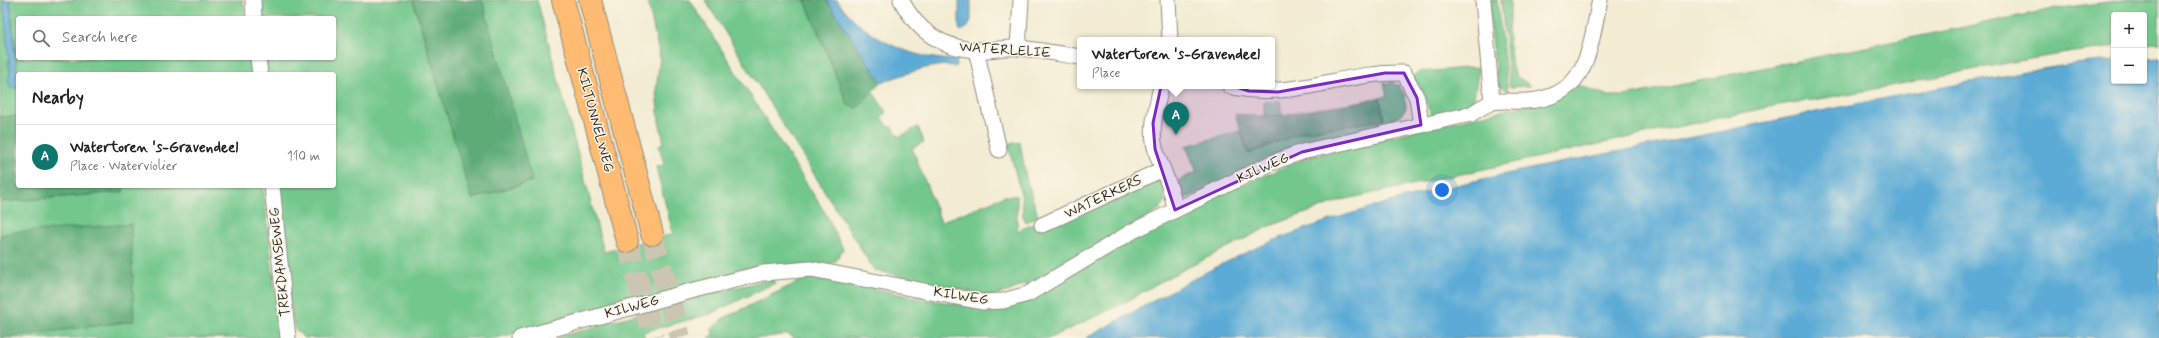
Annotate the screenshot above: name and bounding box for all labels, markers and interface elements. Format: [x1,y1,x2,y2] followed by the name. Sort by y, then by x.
[2111,12,2147,84] map controls
[2111,12,2147,48] button: +
[16,16,336,60] search box
[30,27,52,49] icon: search
[62,28,138,48] text: Search here
[1077,37,1275,89] popup
[959,38,1051,62] street label: WATERLELIE
[1092,45,1260,65] text: Watertoren 's-Gravendeel
[2111,48,2147,84] button: −
[1092,65,1120,82] text: Place
[572,66,618,174] street label: KILTUNNELWEG
[32,87,84,109] text: Nearby
[1163,102,1189,135] pin: A
[70,138,238,158] text: Watertoren 's-Gravendeel
[41,148,49,165] text: A
[287,148,320,165] text: 110 m
[1234,149,1292,187] street label: KILWEG
[70,158,177,175] text: Place · Waterviolier
[1061,171,1145,223] street label: WATERKERS
[1432,180,1452,200] your location
[265,207,295,317] street label: TREKDAMSEWEG
[932,283,990,309] street label: KILWEG
[603,291,661,323] street label: KILWEG

